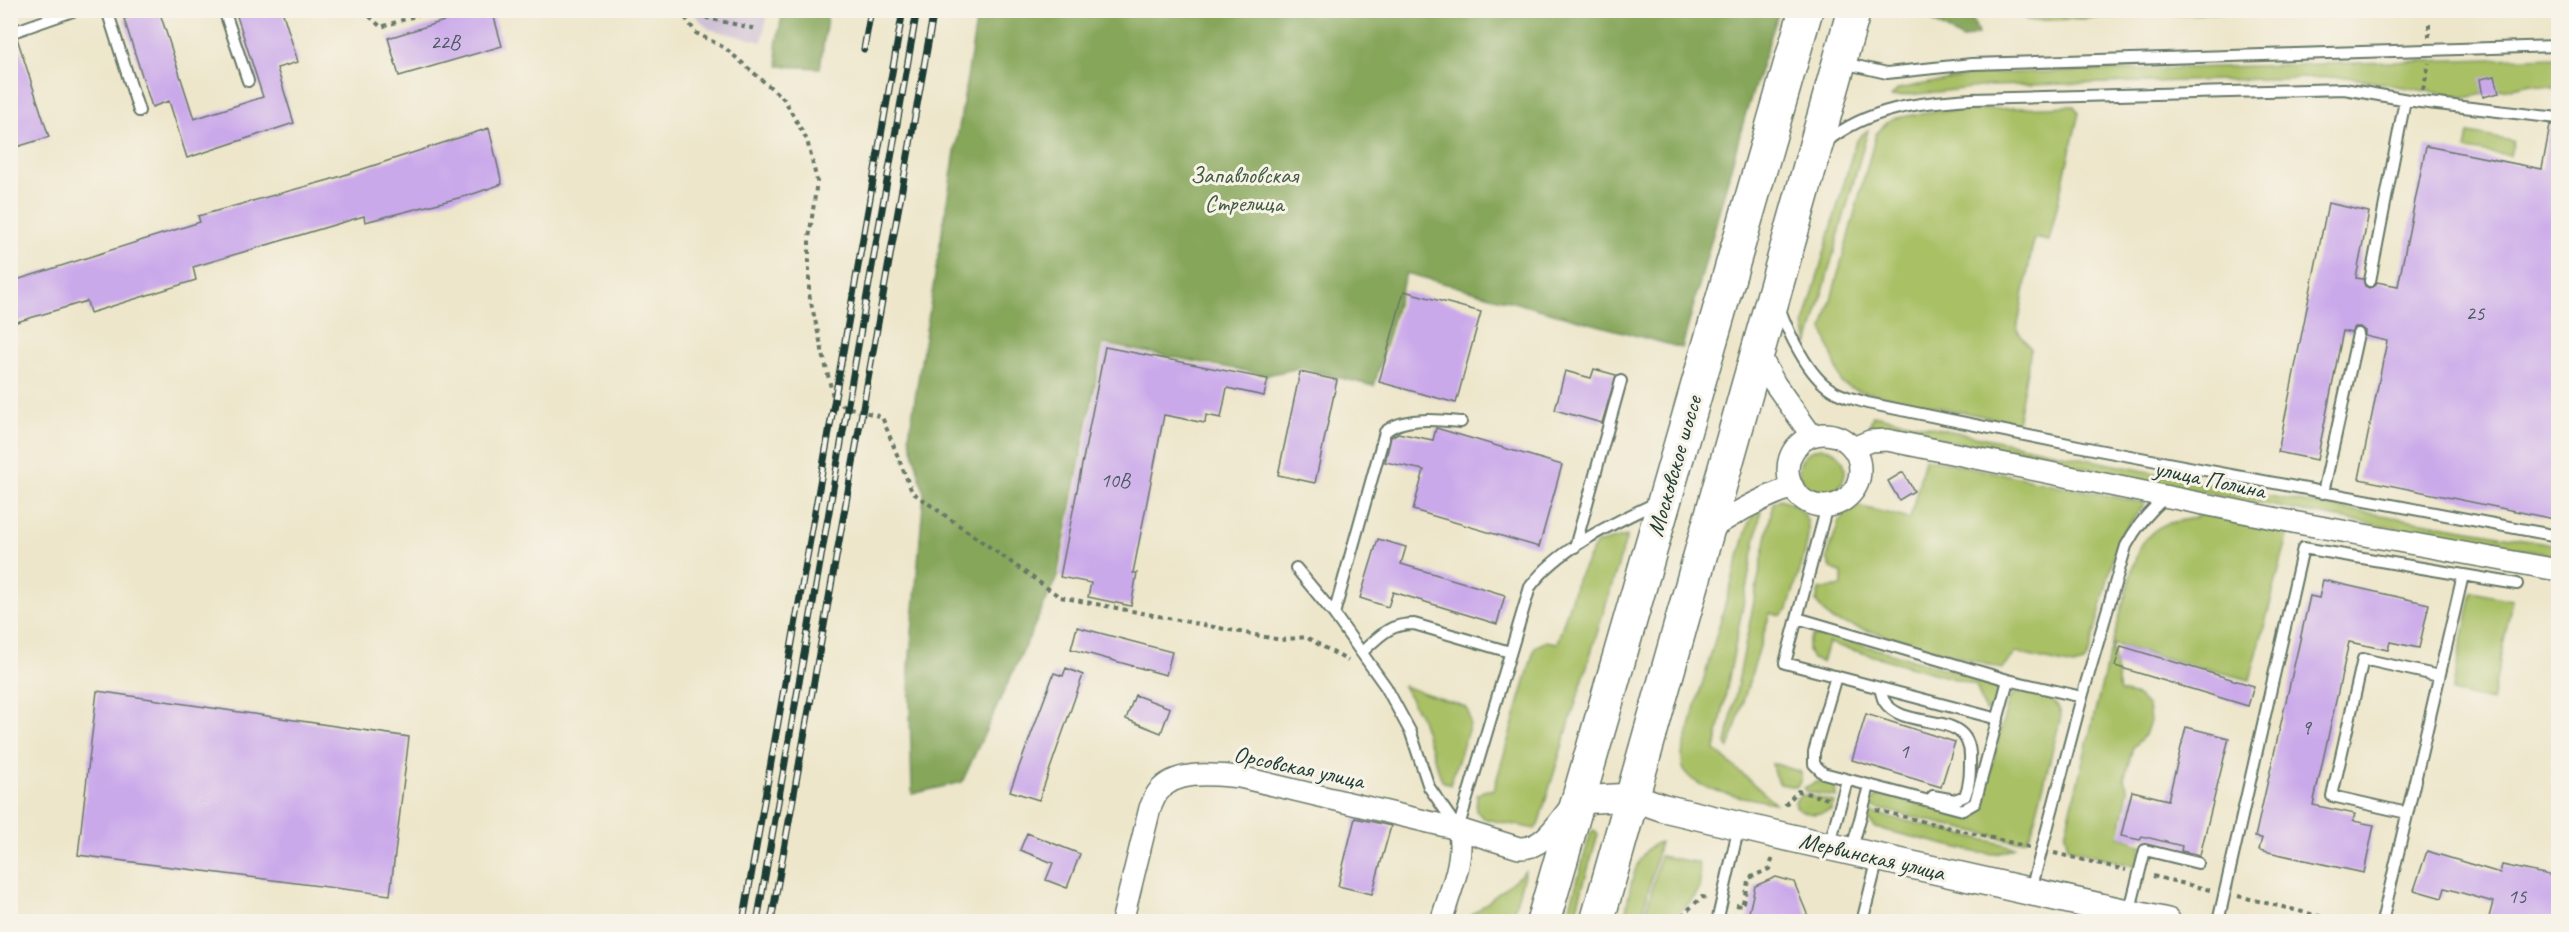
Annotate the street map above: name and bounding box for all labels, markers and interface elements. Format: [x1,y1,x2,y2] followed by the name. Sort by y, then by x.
[430,29,462,55] house number: 22В
[1190,160,1300,218] park label: Запавловская Стрелица
[2466,300,2486,326] house number: 25
[1640,390,1709,540] street label: Московское шоссе
[2150,452,2270,506] street label: улица Полина
[1100,467,1132,493] house number: 10В
[2301,714,2312,740] house number: 9
[1899,738,1910,764] house number: 1
[1231,739,1369,796] street label: Орсовская улица
[1796,825,1949,888] street label: Мервинская улица
[2508,883,2528,909] house number: 15

